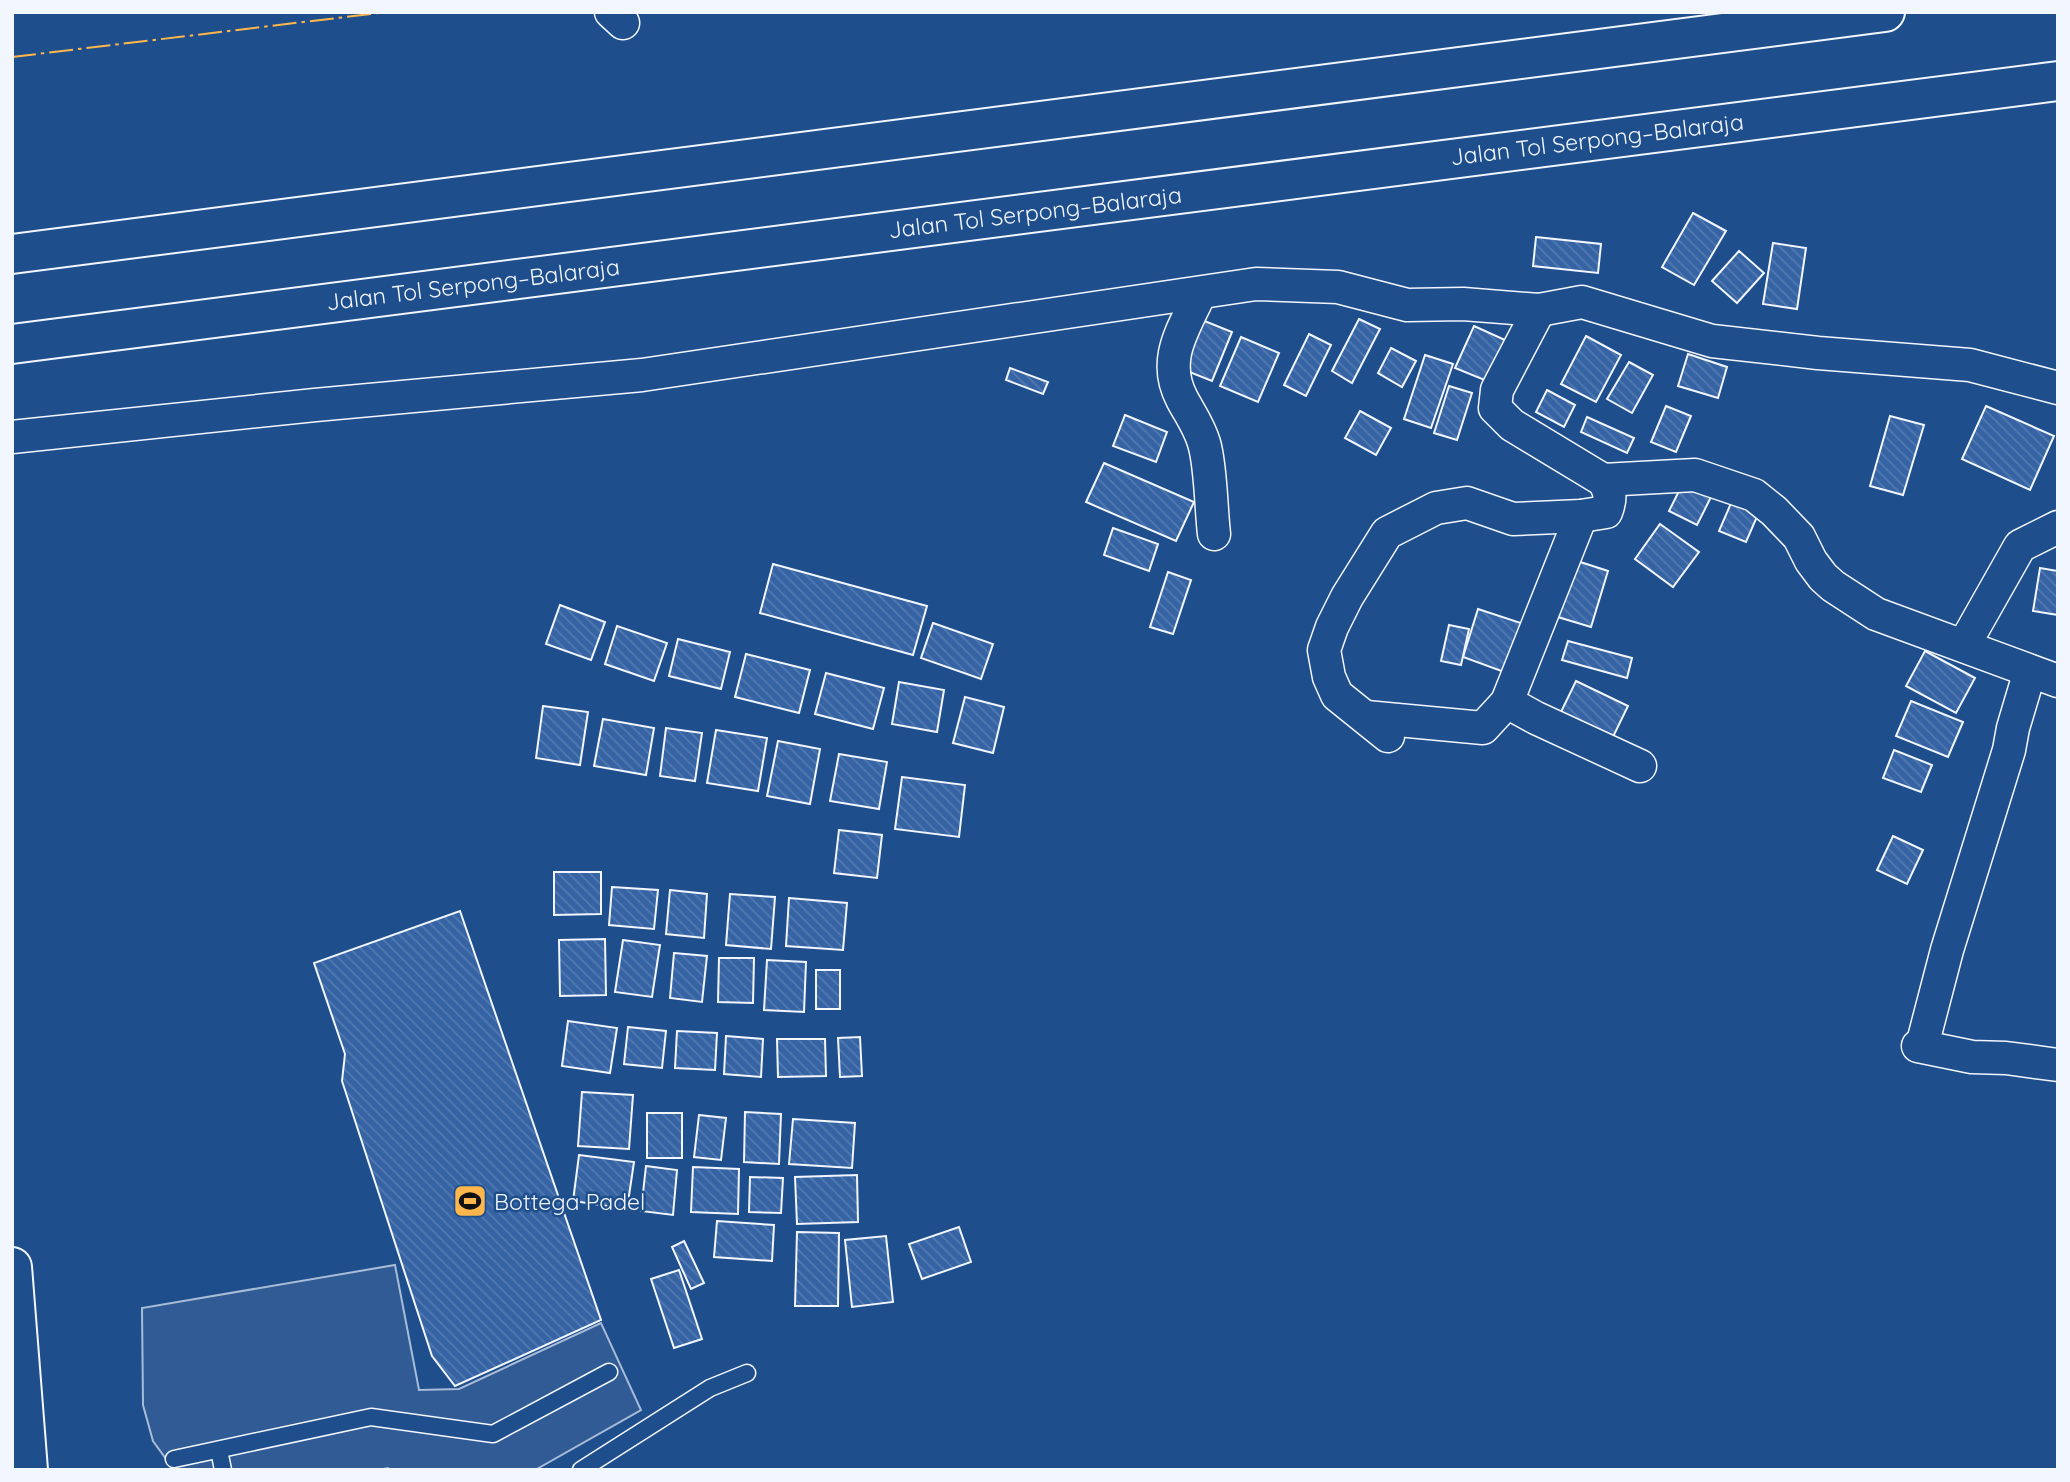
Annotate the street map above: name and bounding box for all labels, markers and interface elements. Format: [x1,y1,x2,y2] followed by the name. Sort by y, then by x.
[1449,107,1745,171] street label: Jalan Tol Serpong–Balaraja
[887,180,1183,244] street label: Jalan Tol Serpong–Balaraja
[325,252,621,316] street label: Jalan Tol Serpong–Balaraja
[451,1182,489,1220] sports icon: Bottega Padel
[494,1187,645,1216] place label: Bottega Padel

